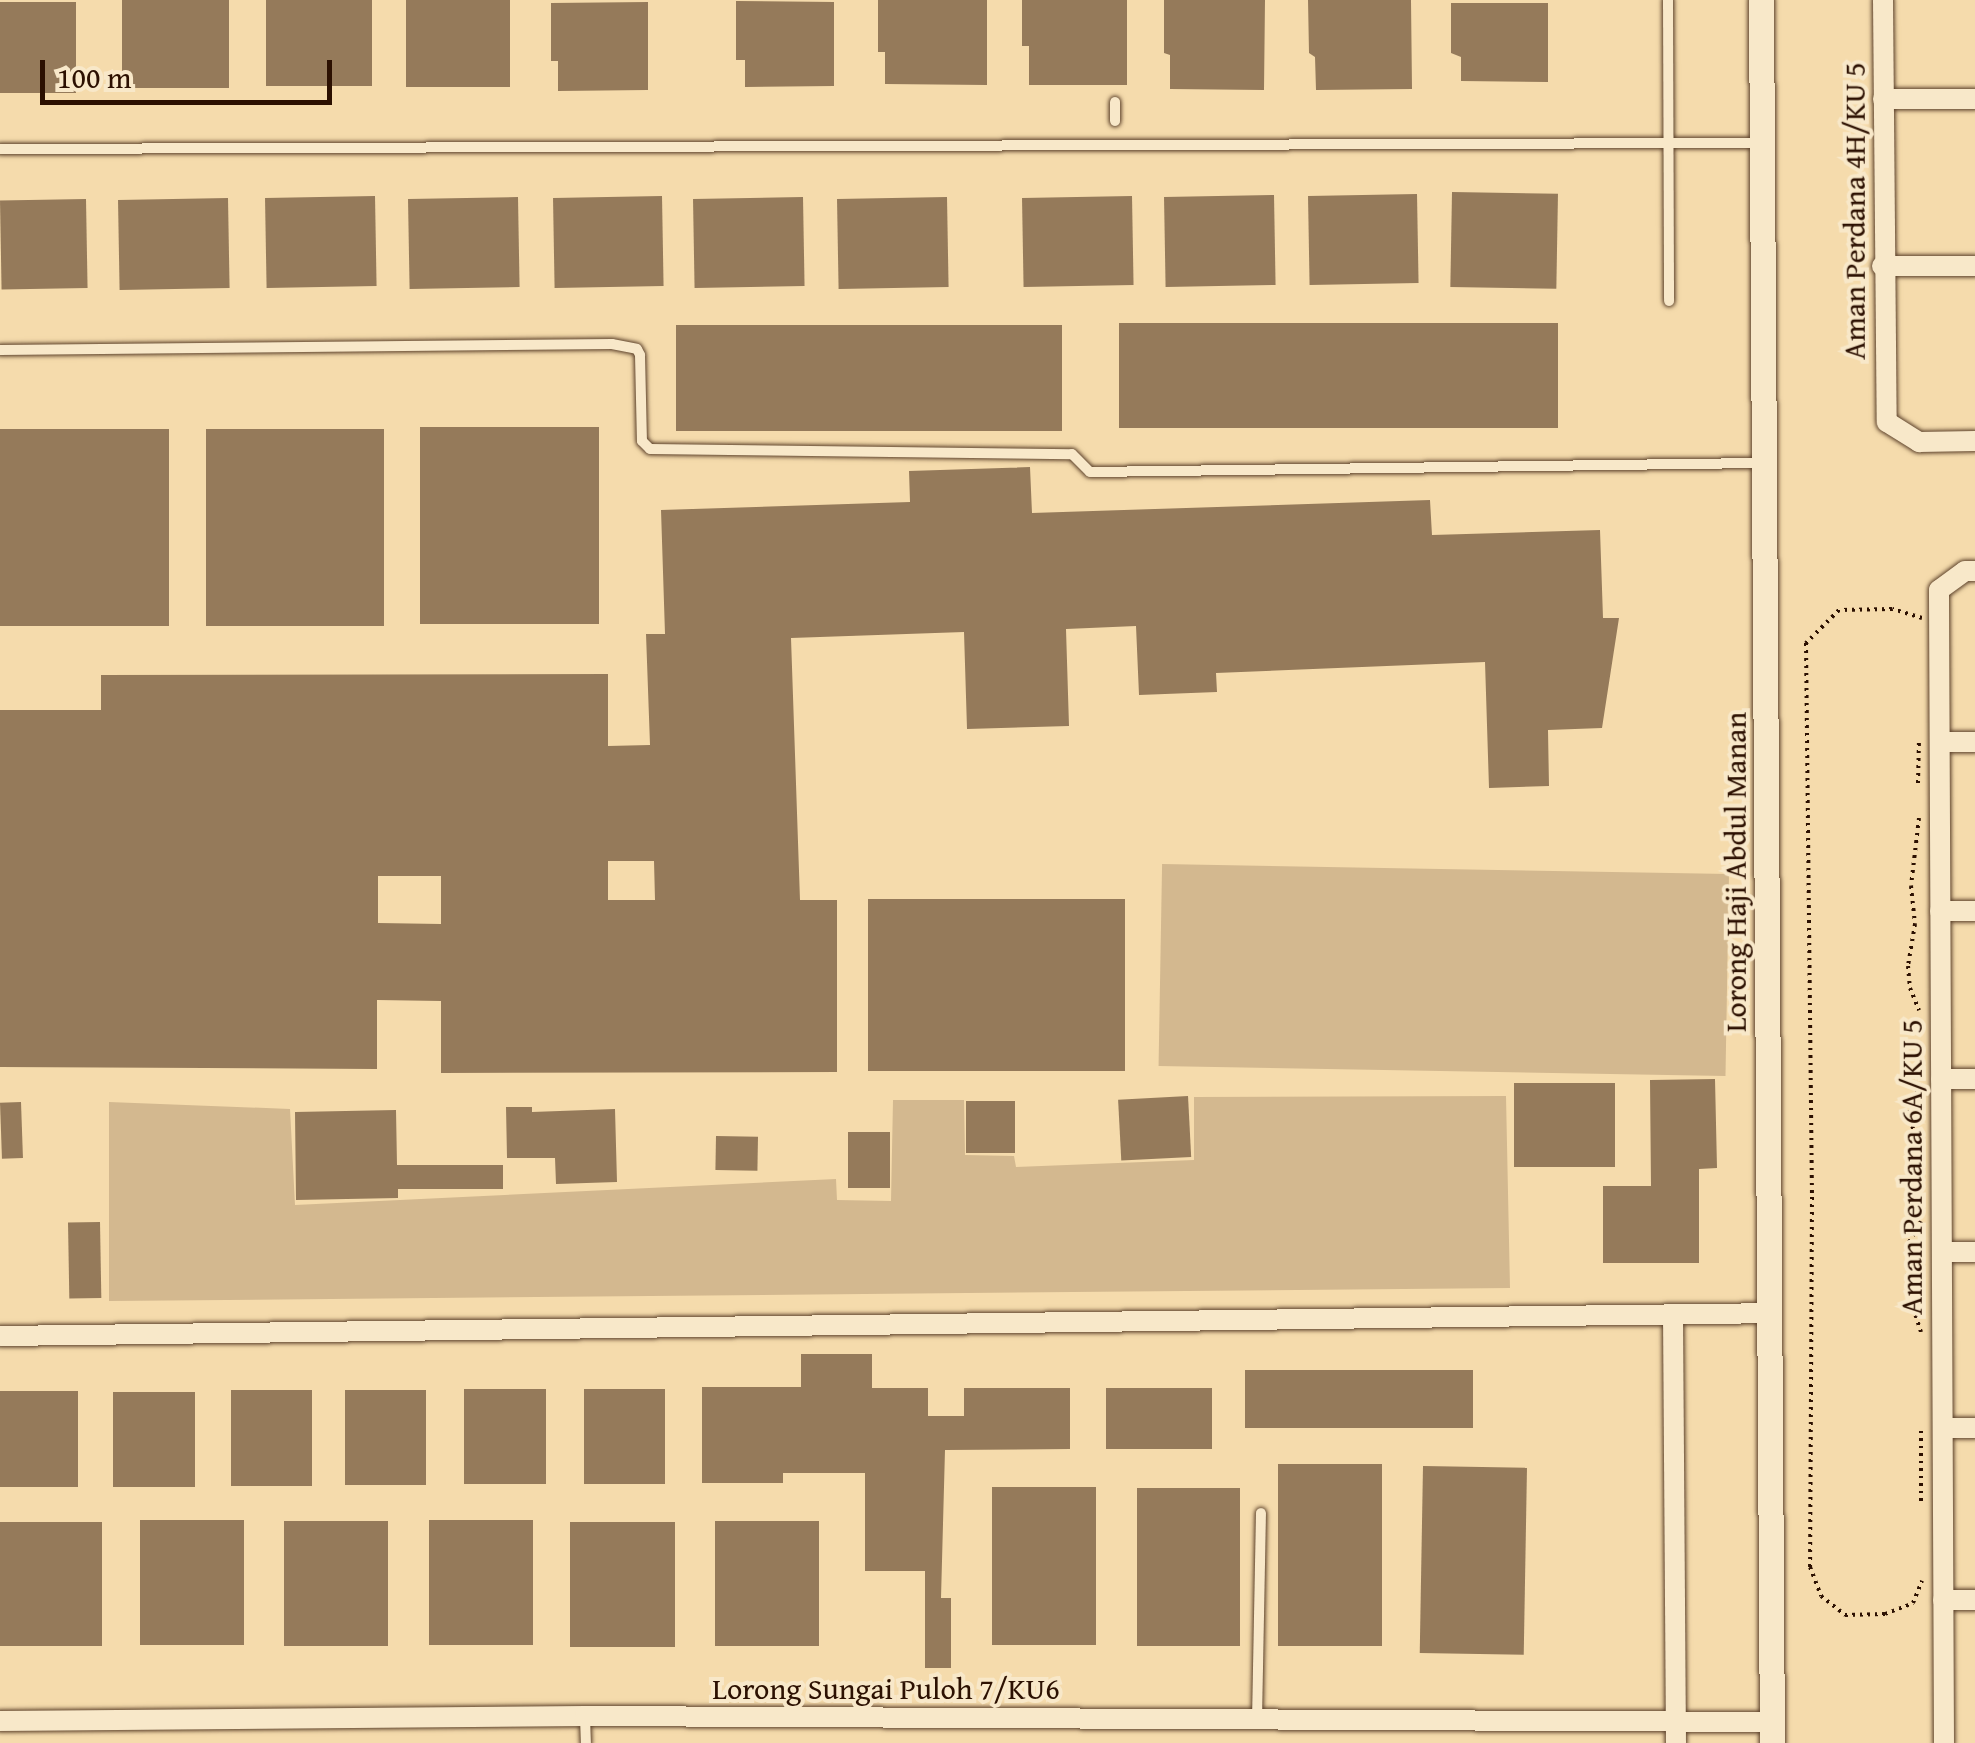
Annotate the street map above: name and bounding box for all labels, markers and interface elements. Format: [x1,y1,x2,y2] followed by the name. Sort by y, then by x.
[45,40,338,102] scale bar
[57,55,131,99] text: 100 m
[1836,62,1872,360] street label: Aman Perdana 4H/KU 5
[1717,712,1753,1032] street label: Lorong Haji Abdul Manan
[1893,1019,1929,1315] street label: Aman Perdana 6A/KU 5
[712,1670,1060,1706] street label: Lorong Sungai Puloh 7/KU6

